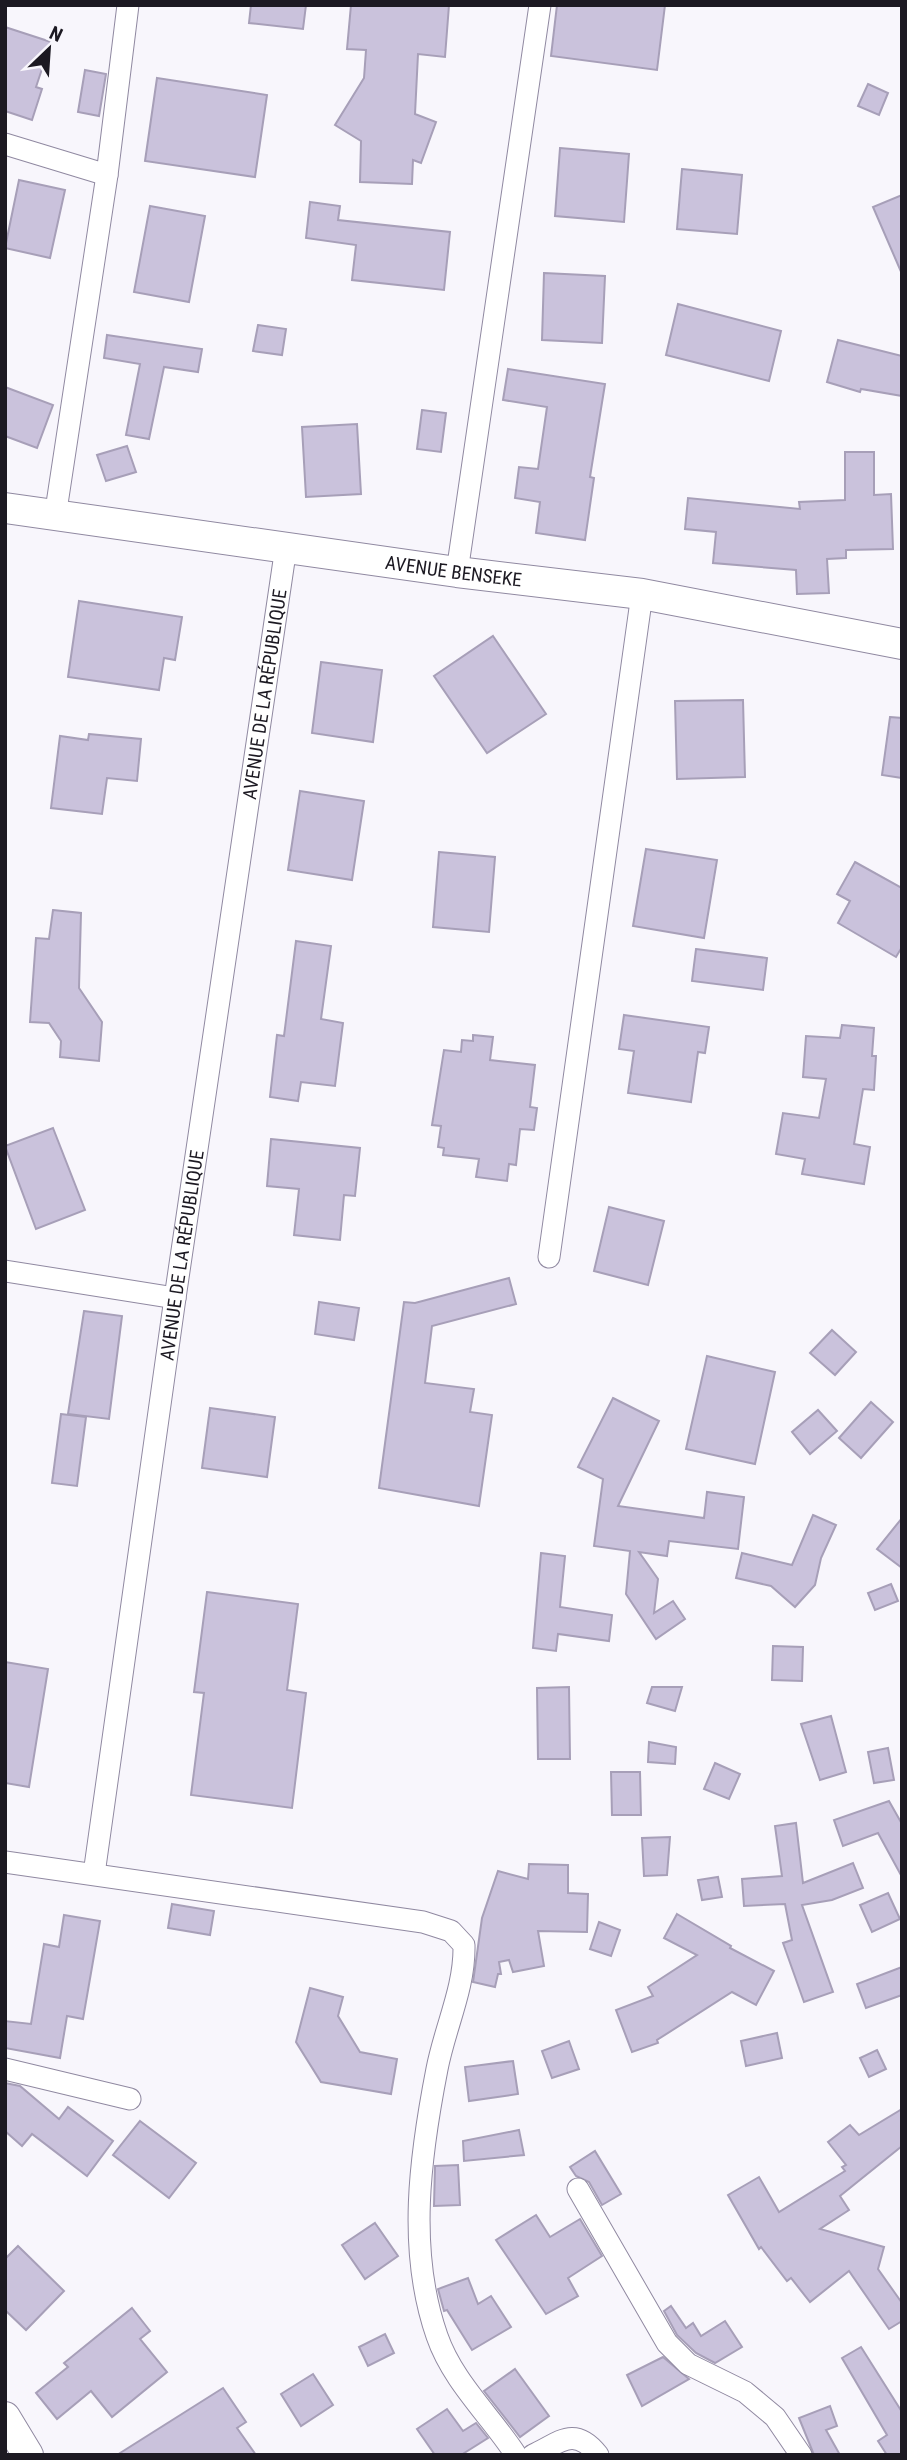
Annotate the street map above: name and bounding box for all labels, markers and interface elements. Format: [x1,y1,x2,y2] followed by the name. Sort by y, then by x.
[14,14,84,84] north arrow
[46,21,66,47] text: N
[384,551,523,592] street label: AVENUE BENSEKE
[238,588,292,801] street label: AVENUE DE LA RÉPUBLIQUE
[155,1149,209,1362] street label: AVENUE DE LA RÉPUBLIQUE

